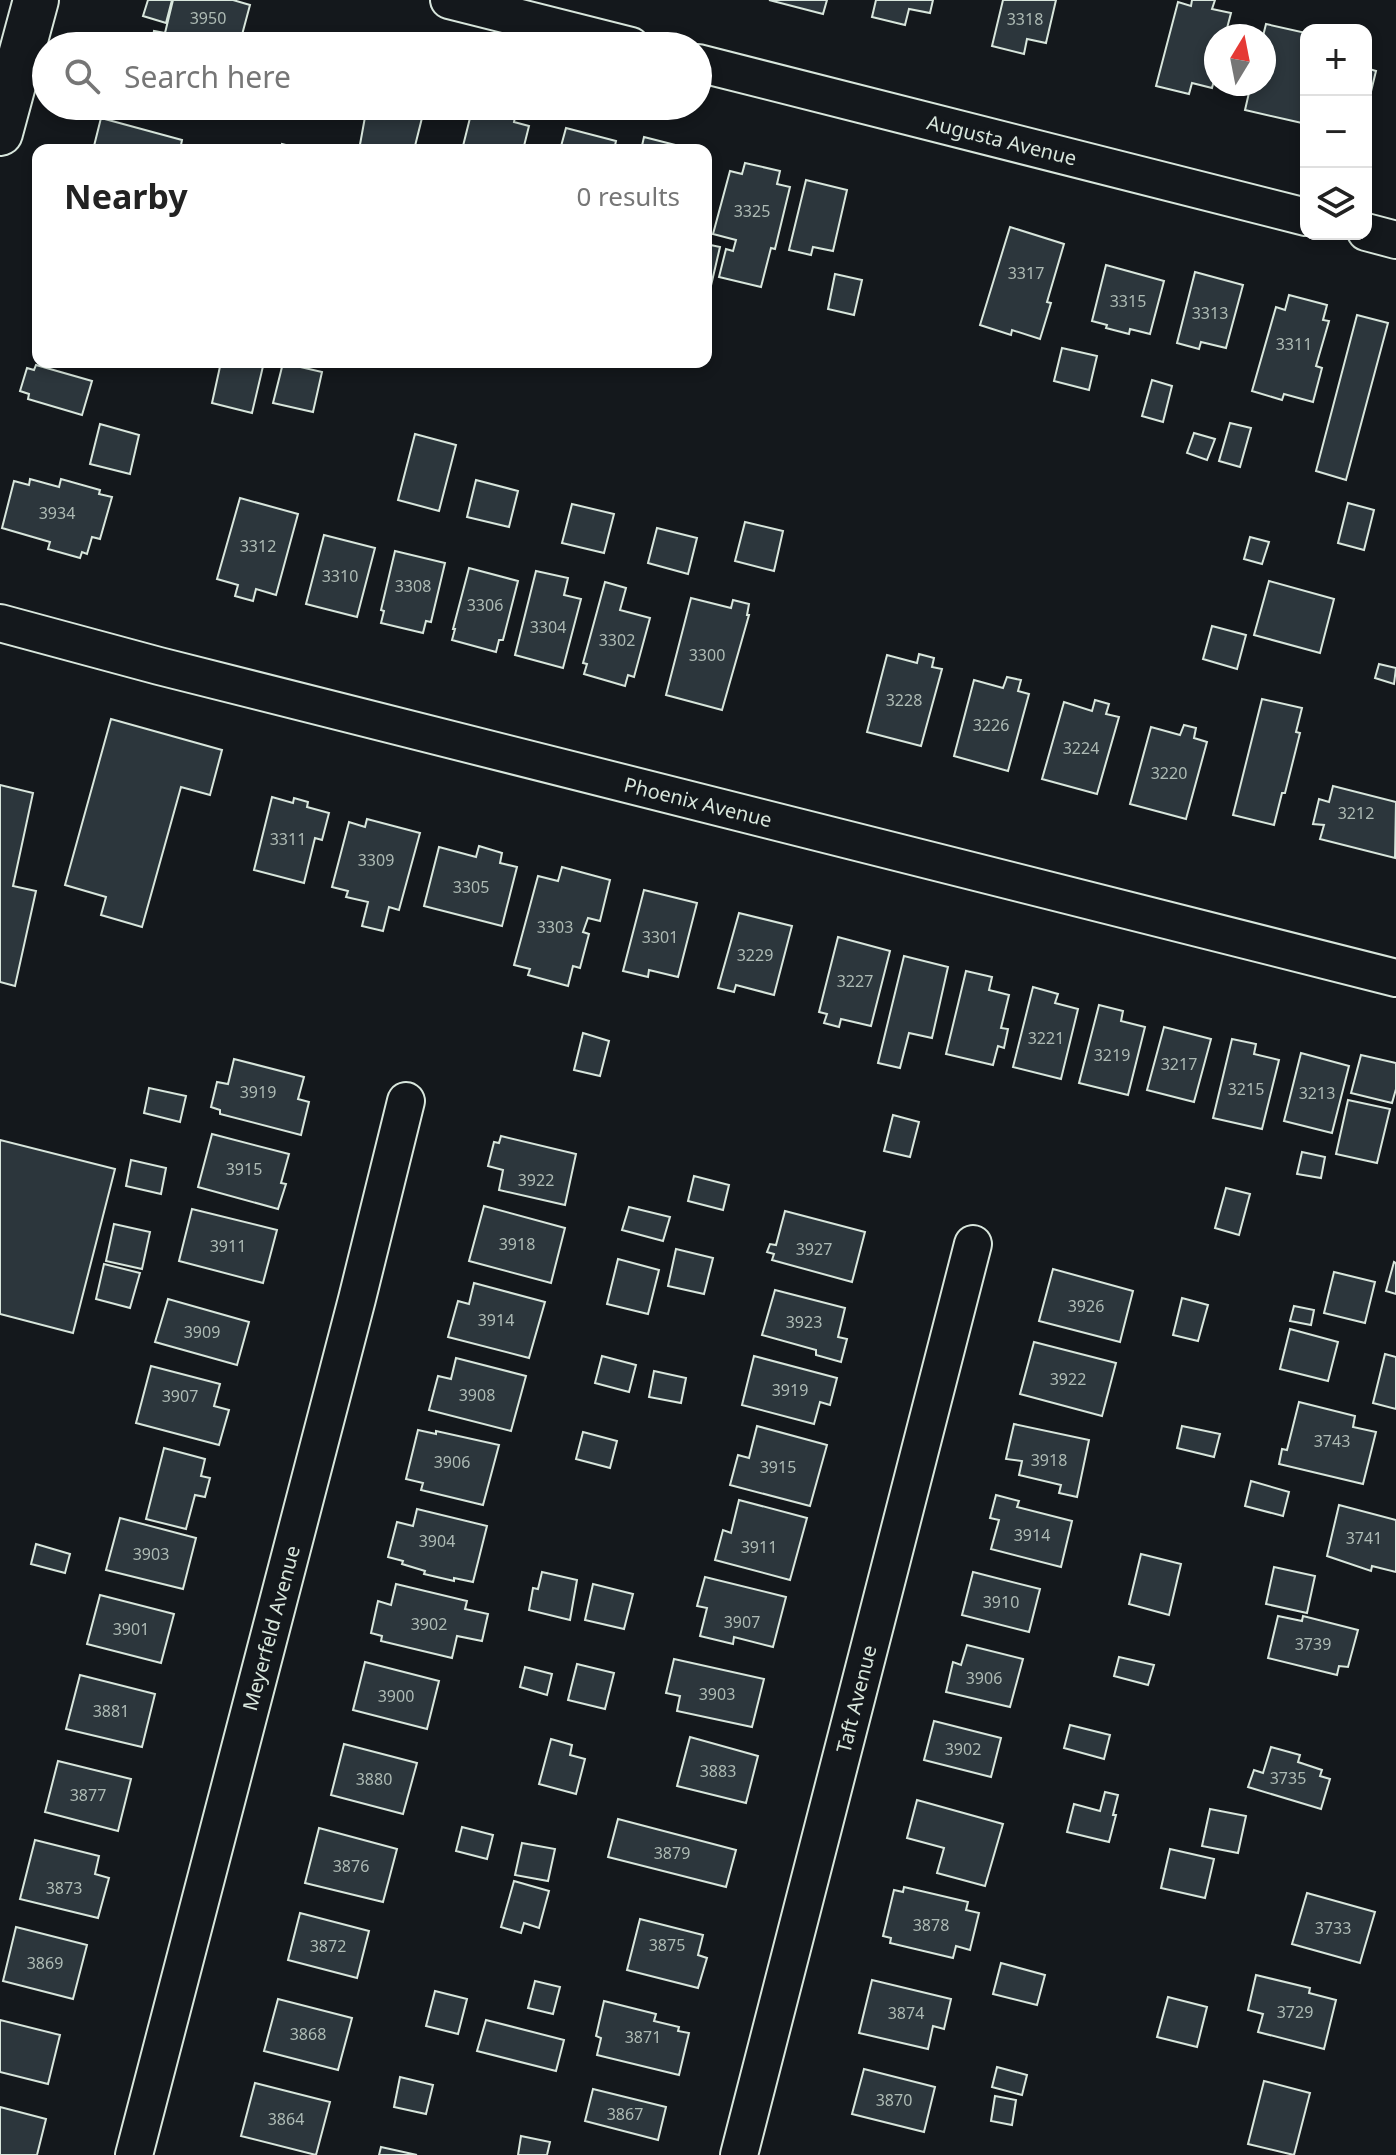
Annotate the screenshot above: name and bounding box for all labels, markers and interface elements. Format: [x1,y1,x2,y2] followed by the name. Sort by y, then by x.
[190,7,226,29] house number: 3950
[1007,8,1043,30] house number: 3318
[1204,24,1276,96] north arrow
[1300,24,1372,240] map controls
[1300,24,1372,96] button: +
[32,32,712,120] search box
[60,54,104,98] icon: search
[124,56,291,97] text: Search here
[1300,96,1372,168] button: −
[924,108,1080,172] street label: Augusta Avenue
[1300,168,1372,240] button: layers
[64,173,188,219] text: Nearby
[576,178,680,214] text: 0 results
[734,200,770,222] house number: 3325
[1008,262,1044,284] house number: 3317
[1110,290,1146,312] house number: 3315
[1192,302,1228,324] house number: 3313
[1276,333,1312,355] house number: 3311
[39,502,75,524] house number: 3934
[240,535,276,557] house number: 3312
[322,565,358,587] house number: 3310
[395,575,431,597] house number: 3308
[467,594,503,616] house number: 3306
[530,616,566,638] house number: 3304
[599,629,635,651] house number: 3302
[689,644,725,666] house number: 3300
[886,689,922,711] house number: 3228
[973,714,1009,736] house number: 3226
[1063,737,1099,759] house number: 3224
[1151,762,1187,784] house number: 3220
[621,771,775,833] street label: Phoenix Avenue
[1338,802,1374,824] house number: 3212
[270,828,306,850] house number: 3311
[358,849,394,871] house number: 3309
[453,876,489,898] house number: 3305
[537,916,573,938] house number: 3303
[642,926,678,948] house number: 3301
[737,944,773,966] house number: 3229
[837,970,873,992] house number: 3227
[1028,1027,1064,1049] house number: 3221
[1094,1044,1130,1066] house number: 3219
[1161,1053,1197,1075] house number: 3217
[1228,1078,1264,1100] house number: 3215
[240,1081,276,1103] house number: 3919
[1299,1082,1335,1104] house number: 3213
[226,1158,262,1180] house number: 3915
[518,1169,554,1191] house number: 3922
[499,1233,535,1255] house number: 3918
[210,1235,246,1257] house number: 3911
[796,1238,832,1260] house number: 3927
[1068,1295,1104,1317] house number: 3926
[478,1309,514,1331] house number: 3914
[786,1311,822,1333] house number: 3923
[184,1321,220,1343] house number: 3909
[1050,1368,1086,1390] house number: 3922
[772,1379,808,1401] house number: 3919
[459,1384,495,1406] house number: 3908
[162,1385,198,1407] house number: 3907
[1314,1430,1350,1452] house number: 3743
[1031,1449,1067,1471] house number: 3918
[434,1451,470,1473] house number: 3906
[760,1456,796,1478] house number: 3915
[1014,1524,1050,1546] house number: 3914
[1346,1527,1382,1549] house number: 3741
[419,1530,455,1552] house number: 3904
[741,1536,777,1558] house number: 3911
[236,1542,306,1714] street label: Meyerfeld Avenue
[133,1543,169,1565] house number: 3903
[983,1591,1019,1613] house number: 3910
[724,1611,760,1633] house number: 3907
[411,1613,447,1635] house number: 3902
[113,1618,149,1640] house number: 3901
[1295,1633,1331,1655] house number: 3739
[830,1642,882,1756] street label: Taft Avenue
[966,1667,1002,1689] house number: 3906
[699,1683,735,1705] house number: 3903
[378,1685,414,1707] house number: 3900
[93,1700,129,1722] house number: 3881
[945,1738,981,1760] house number: 3902
[700,1760,736,1782] house number: 3883
[1270,1767,1306,1789] house number: 3735
[356,1768,392,1790] house number: 3880
[70,1784,106,1806] house number: 3877
[654,1842,690,1864] house number: 3879
[333,1855,369,1877] house number: 3876
[46,1877,82,1899] house number: 3873
[913,1914,949,1936] house number: 3878
[1315,1917,1351,1939] house number: 3733
[649,1934,685,1956] house number: 3875
[310,1935,346,1957] house number: 3872
[27,1952,63,1974] house number: 3869
[1277,2001,1313,2023] house number: 3729
[888,2002,924,2024] house number: 3874
[290,2023,326,2045] house number: 3868
[625,2026,661,2048] house number: 3871
[876,2089,912,2111] house number: 3870
[607,2103,643,2125] house number: 3867
[268,2108,304,2130] house number: 3864

